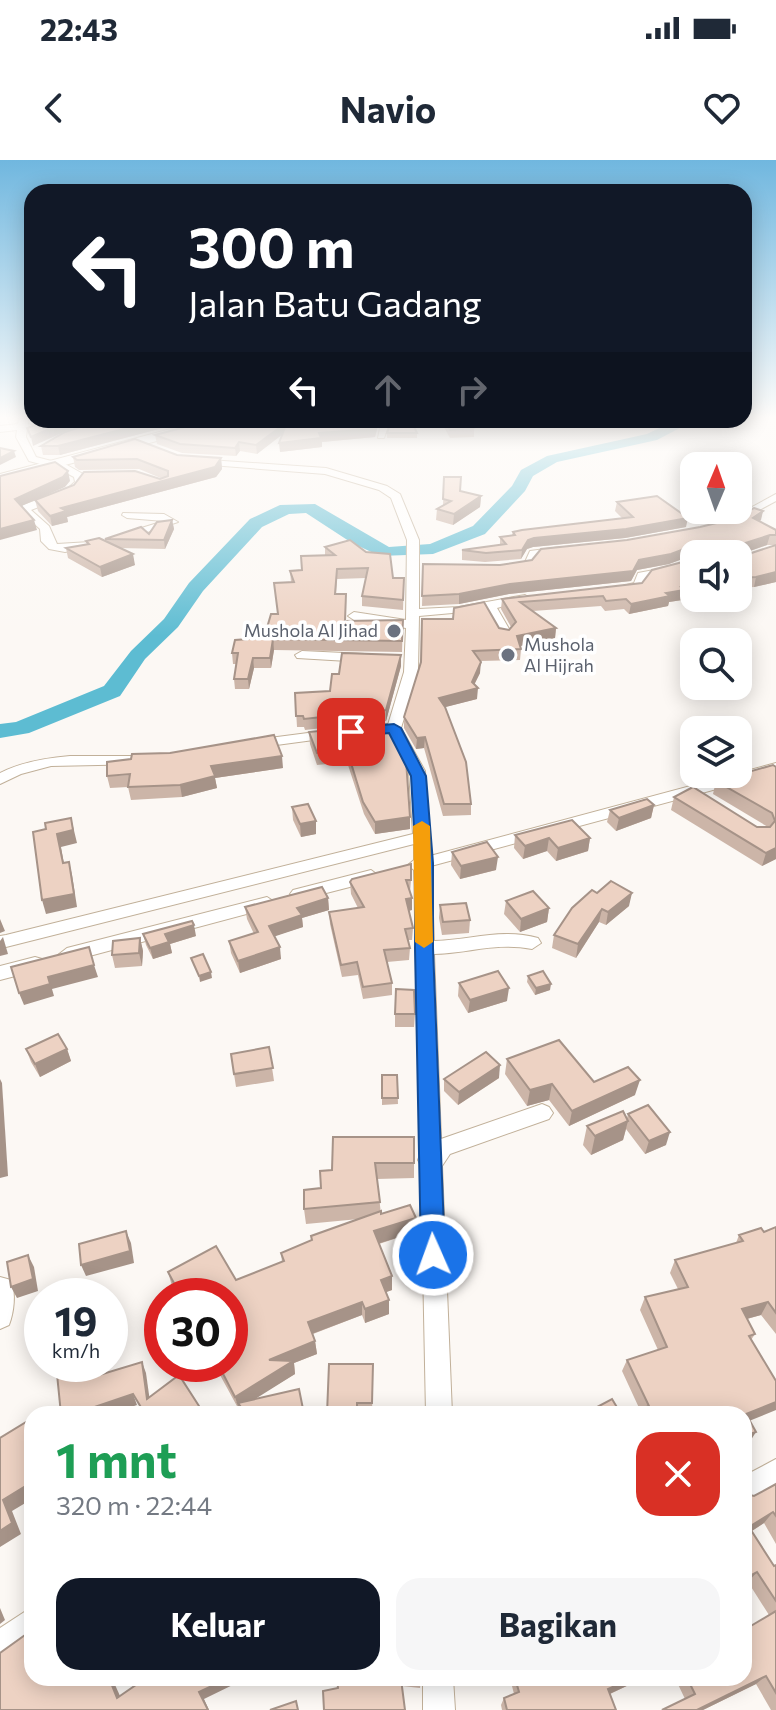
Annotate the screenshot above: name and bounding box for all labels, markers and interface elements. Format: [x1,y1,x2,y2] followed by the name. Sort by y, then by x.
[40,10,118,47] text: 22:43
[32,86,76,130] icon: back
[340,86,436,130] text: Navio
[700,86,744,130] icon: heart
[188,211,355,280] text: 300 m
[56,216,160,320] icon: left
[188,280,482,324] text: Jalan Batu Gadang
[282,368,326,412] icon: left
[366,368,410,412] icon: ahead
[450,368,494,412] icon: right
[680,452,752,524] north arrow
[680,452,752,788] map controls
[680,540,752,612] button: sound
[244,619,378,641] place label: Mushola Al Jihad
[385,622,403,640] marker: Mushola Al Jihad
[680,628,752,700] button: search
[524,633,594,676] place label: Mushola Al Hijrah
[499,646,517,664] marker: Mushola Al Hijrah
[317,698,385,766] pin
[329,710,373,754] icon: arrive
[680,716,752,788] button: layers
[391,1213,475,1297] position arrow
[144,1278,248,1382] speed limit sign: 30
[55,1295,97,1344] text: 19
[52,1338,100,1362] text: km/h
[56,1429,177,1488] text: 1 mnt
[636,1432,720,1516] button: close
[56,1489,212,1520] text: 320 m · 22:44
[56,1578,380,1670] button: Keluar
[396,1578,720,1670] button: Bagikan

